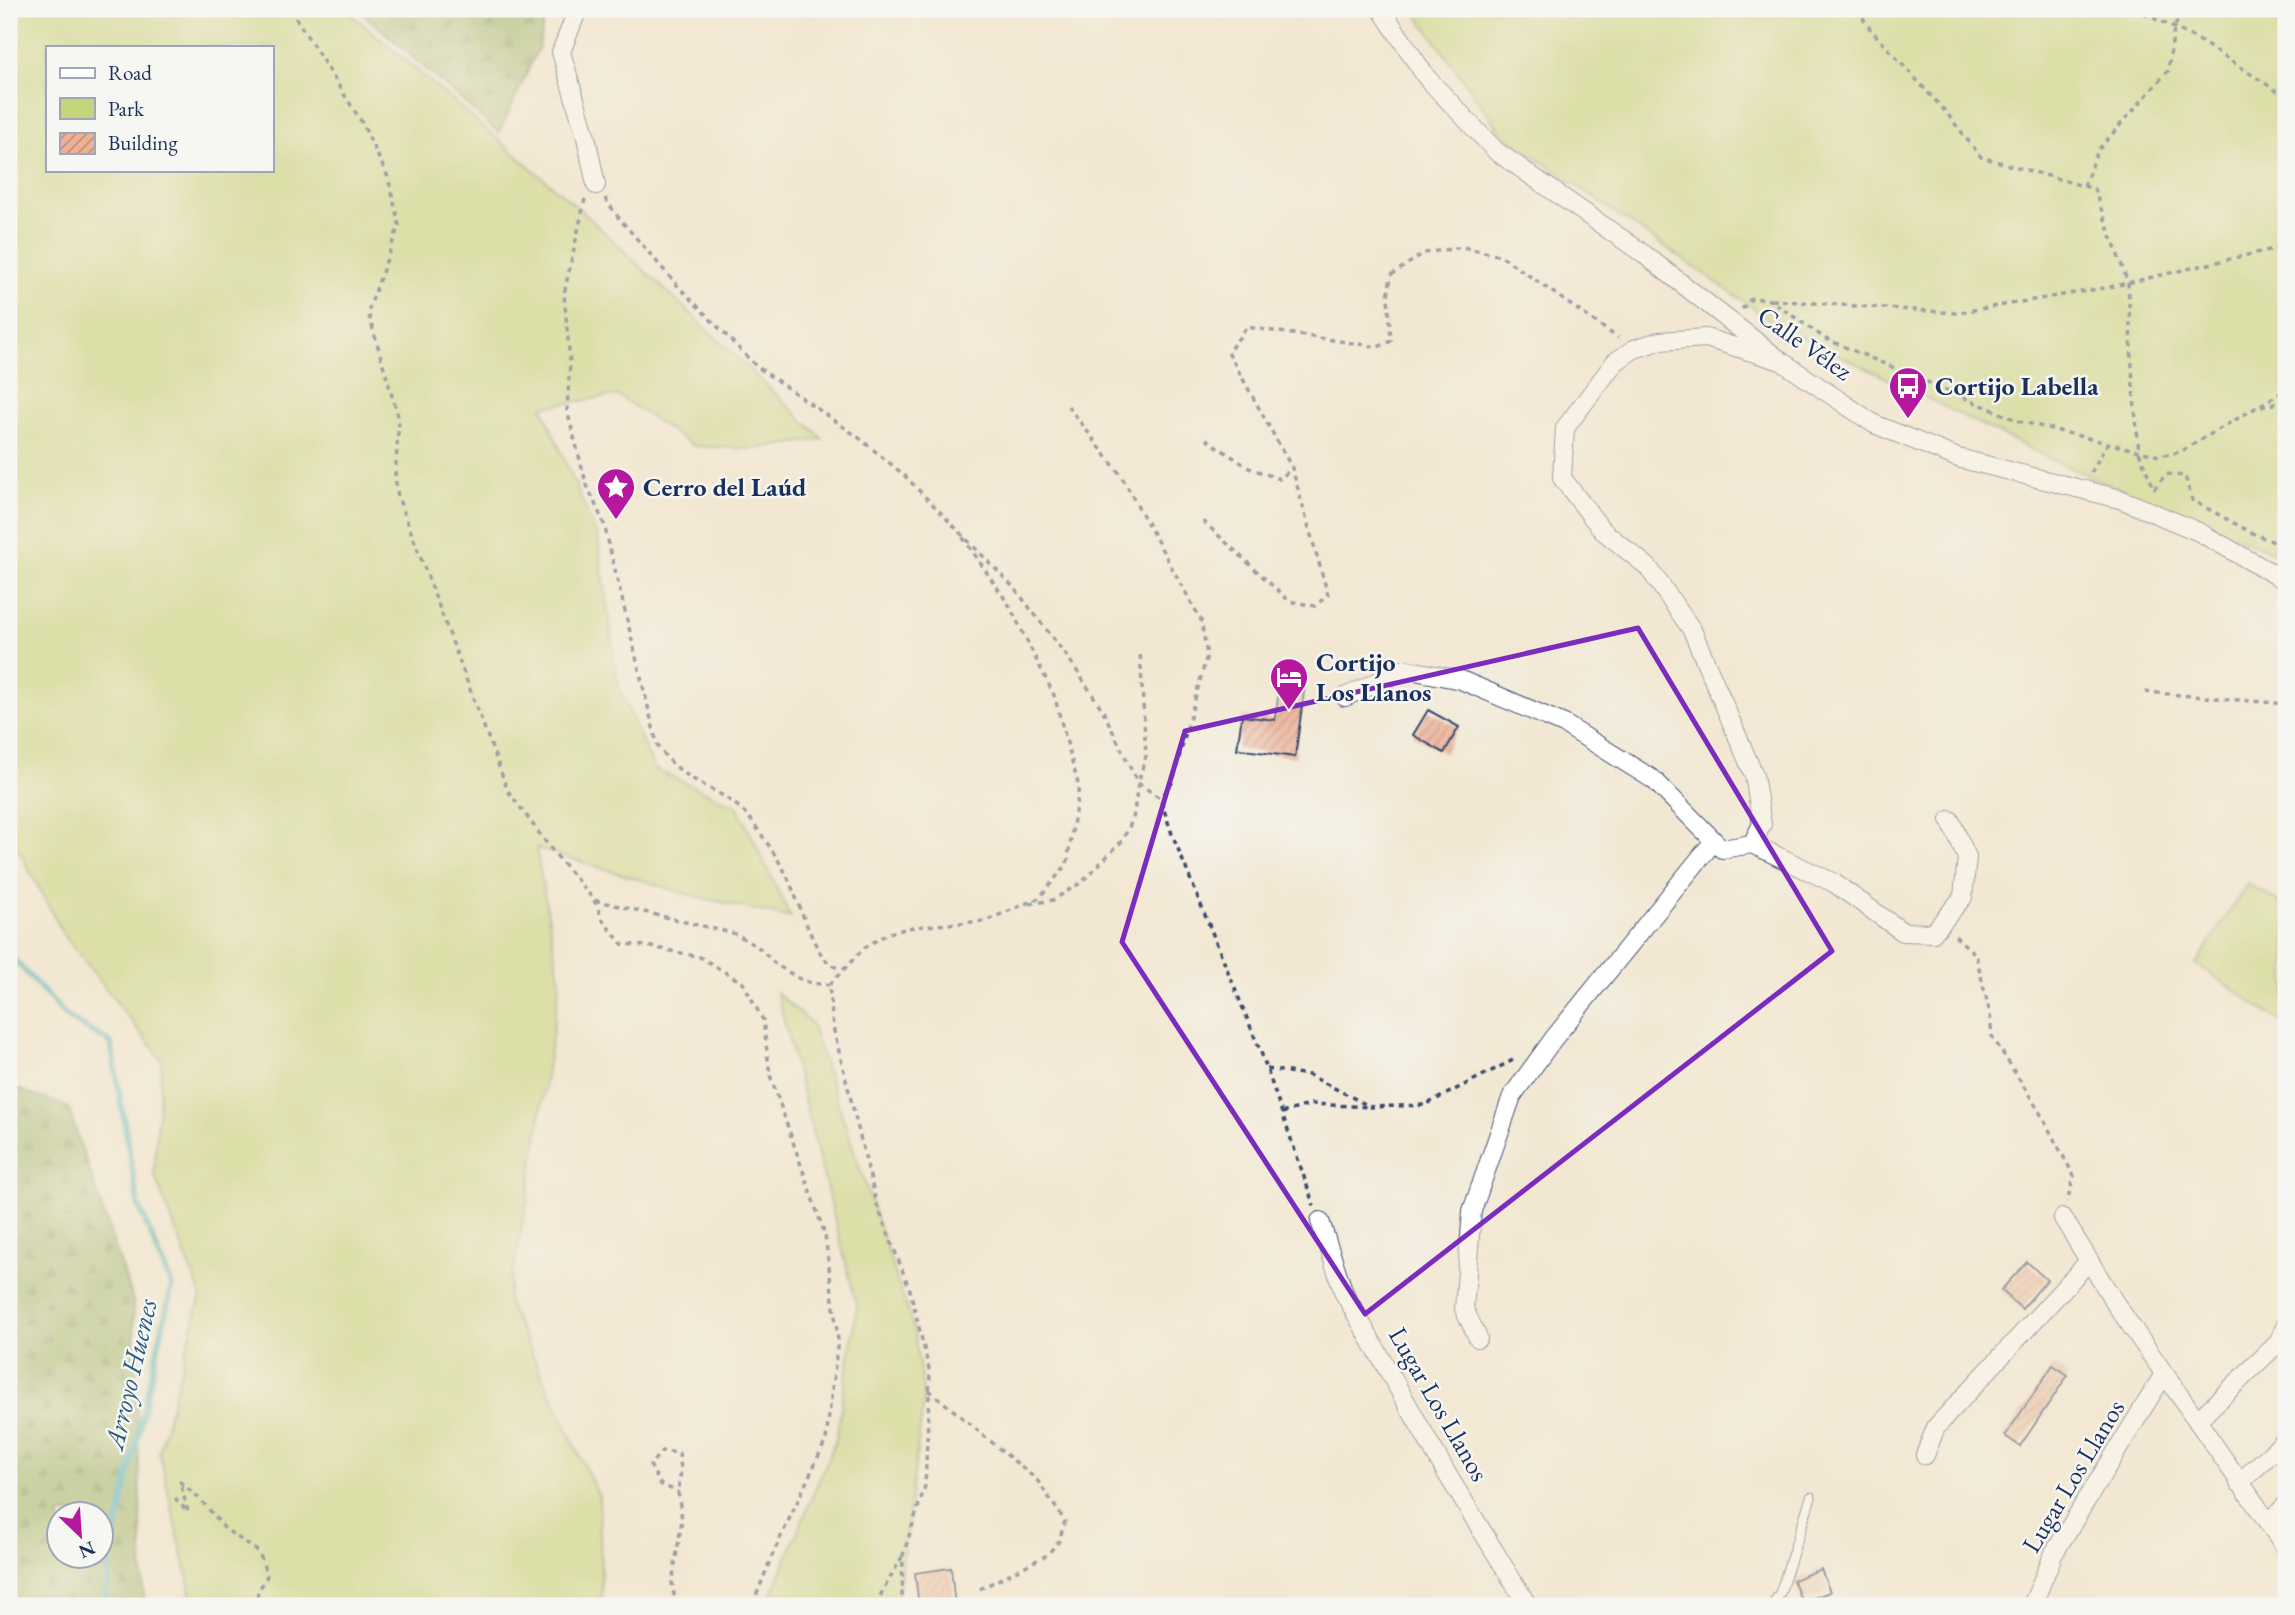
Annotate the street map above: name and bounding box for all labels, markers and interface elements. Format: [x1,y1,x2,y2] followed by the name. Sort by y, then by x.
[46,46,273,172] legend
[108,59,152,86] text: Road
[108,95,145,122] text: Park
[108,129,178,156] text: Building
[1751,298,1859,388] street label: Calle Vélez
[1887,365,1929,420] bus stop icon: Cortijo Labella
[1935,369,2099,403] place label: Cortijo Labella
[595,466,637,521] place icon: Cerro del Laúd
[643,470,807,504] place label: Cerro del Laúd
[1316,645,1431,709] place label: Cortijo Los Llanos
[1268,656,1310,711] hotel icon: Cortijo Los Llanos
[95,1295,165,1455] water label: Arroyo Huenes
[1381,1321,1497,1487] street label: Lugar Los Llanos
[2014,1393,2132,1559] street label: Lugar Los Llanos
[46,1500,116,1570] north arrow
[74,1535,99,1565] text: N

